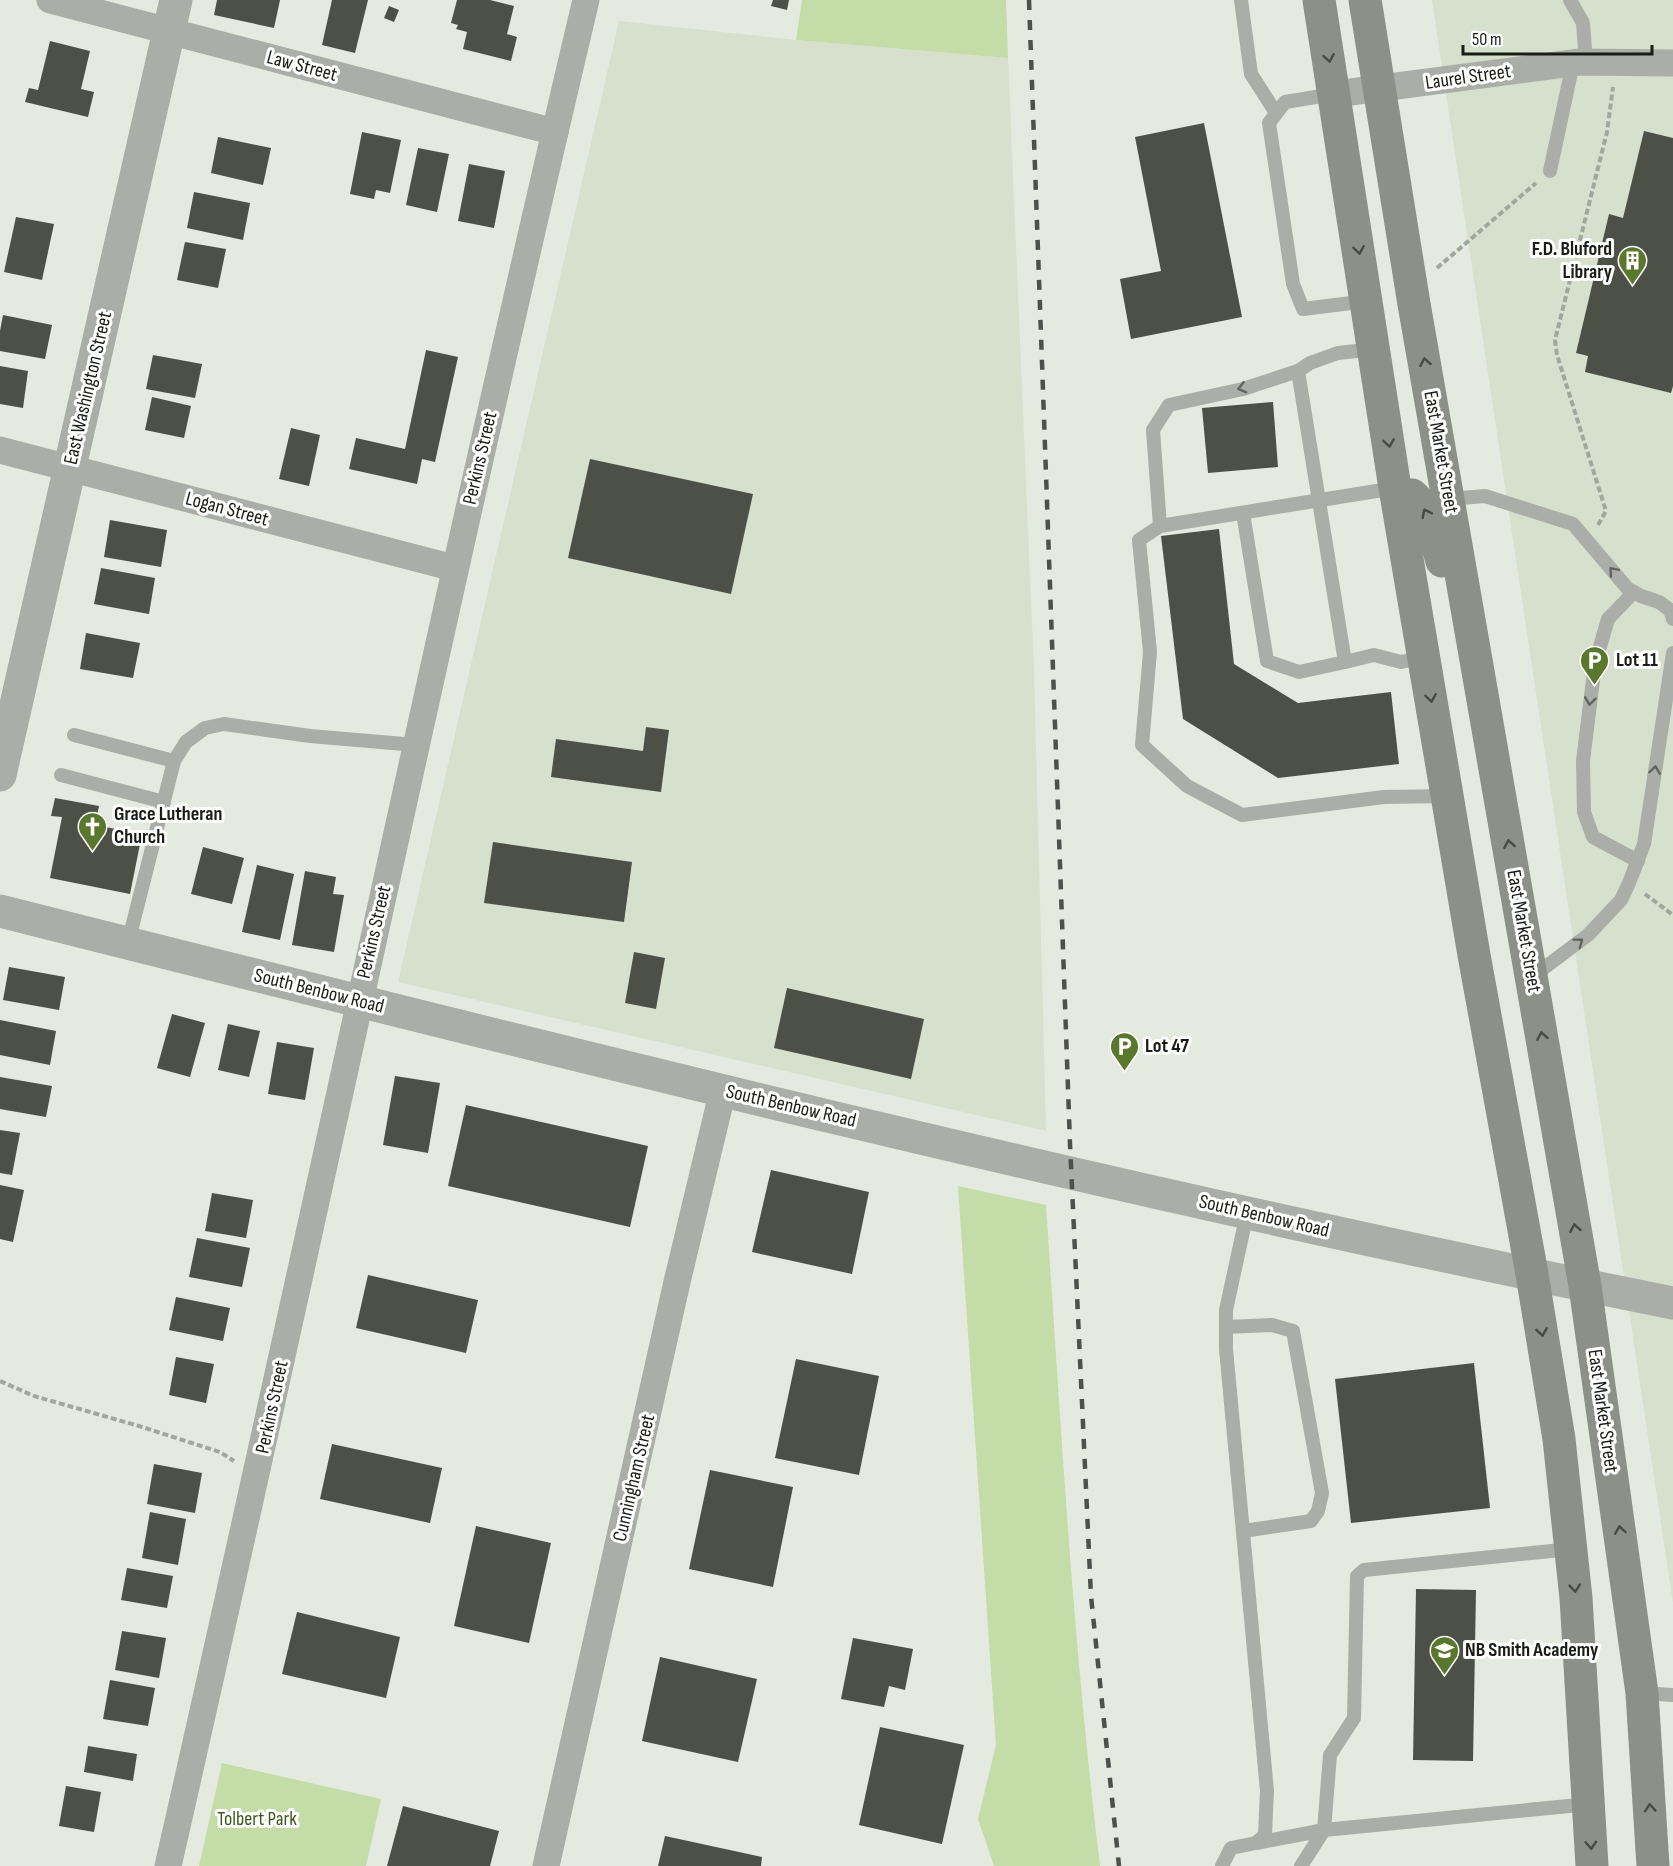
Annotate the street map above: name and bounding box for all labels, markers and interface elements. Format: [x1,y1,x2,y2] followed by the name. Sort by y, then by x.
[1463,18,1652,56] scale bar
[1472,29,1502,50] text: 50 m
[264,45,340,87] street label: Law Street
[1322,52,1335,62] one-way arrow
[1424,59,1512,95] street label: Laurel Street
[1532,237,1613,284] place label: F.D. Bluford Library
[1617,244,1649,286] building icon: F.D. Bluford Library
[1353,246,1365,255] one-way arrow
[59,309,117,467] street label: East Washington Street
[1419,357,1431,367] one-way arrow
[1238,381,1248,394] one-way arrow
[1418,389,1464,515] street label: East Market Street
[458,409,502,507] street label: Perkins Street
[1382,438,1394,448] one-way arrow
[183,486,271,532] street label: Logan Street
[1421,509,1433,520] one-way arrow
[1609,567,1620,578] one-way arrow
[1579,644,1611,686] parking icon: Lot 11
[1616,648,1658,672] place label: Lot 11
[1424,692,1437,702] one-way arrow
[1585,696,1597,705] one-way arrow
[1649,765,1661,775] one-way arrow
[114,802,222,849] place label: Grace Lutheran Church
[77,810,109,852] church icon: Grace Lutheran Church
[1503,839,1516,849] one-way arrow
[1501,868,1547,994] street label: East Market Street
[352,883,396,981] street label: Perkins Street
[1572,938,1583,949] one-way arrow
[252,963,386,1019] street label: South Benbow Road
[1108,1030,1140,1072] parking icon: Lot 47
[1537,1031,1549,1041] one-way arrow
[1145,1034,1189,1058] place label: Lot 47
[724,1079,858,1133] street label: South Benbow Road
[1197,1189,1331,1243] street label: South Benbow Road
[1570,1223,1582,1233] one-way arrow
[1535,1327,1548,1337] one-way arrow
[1582,1348,1624,1474] street label: East Market Street
[250,1358,294,1456] street label: Perkins Street
[608,1412,660,1544] street label: Cunningham Street
[1614,1526,1626,1535] one-way arrow
[1568,1583,1581,1592] one-way arrow
[1428,1634,1460,1676] school or university icon: NB Smith Academy
[1465,1638,1599,1662] place label: NB Smith Academy
[1643,1803,1656,1812] one-way arrow
[217,1807,297,1831] park label: Tolbert Park
[1584,1841,1597,1850] one-way arrow

